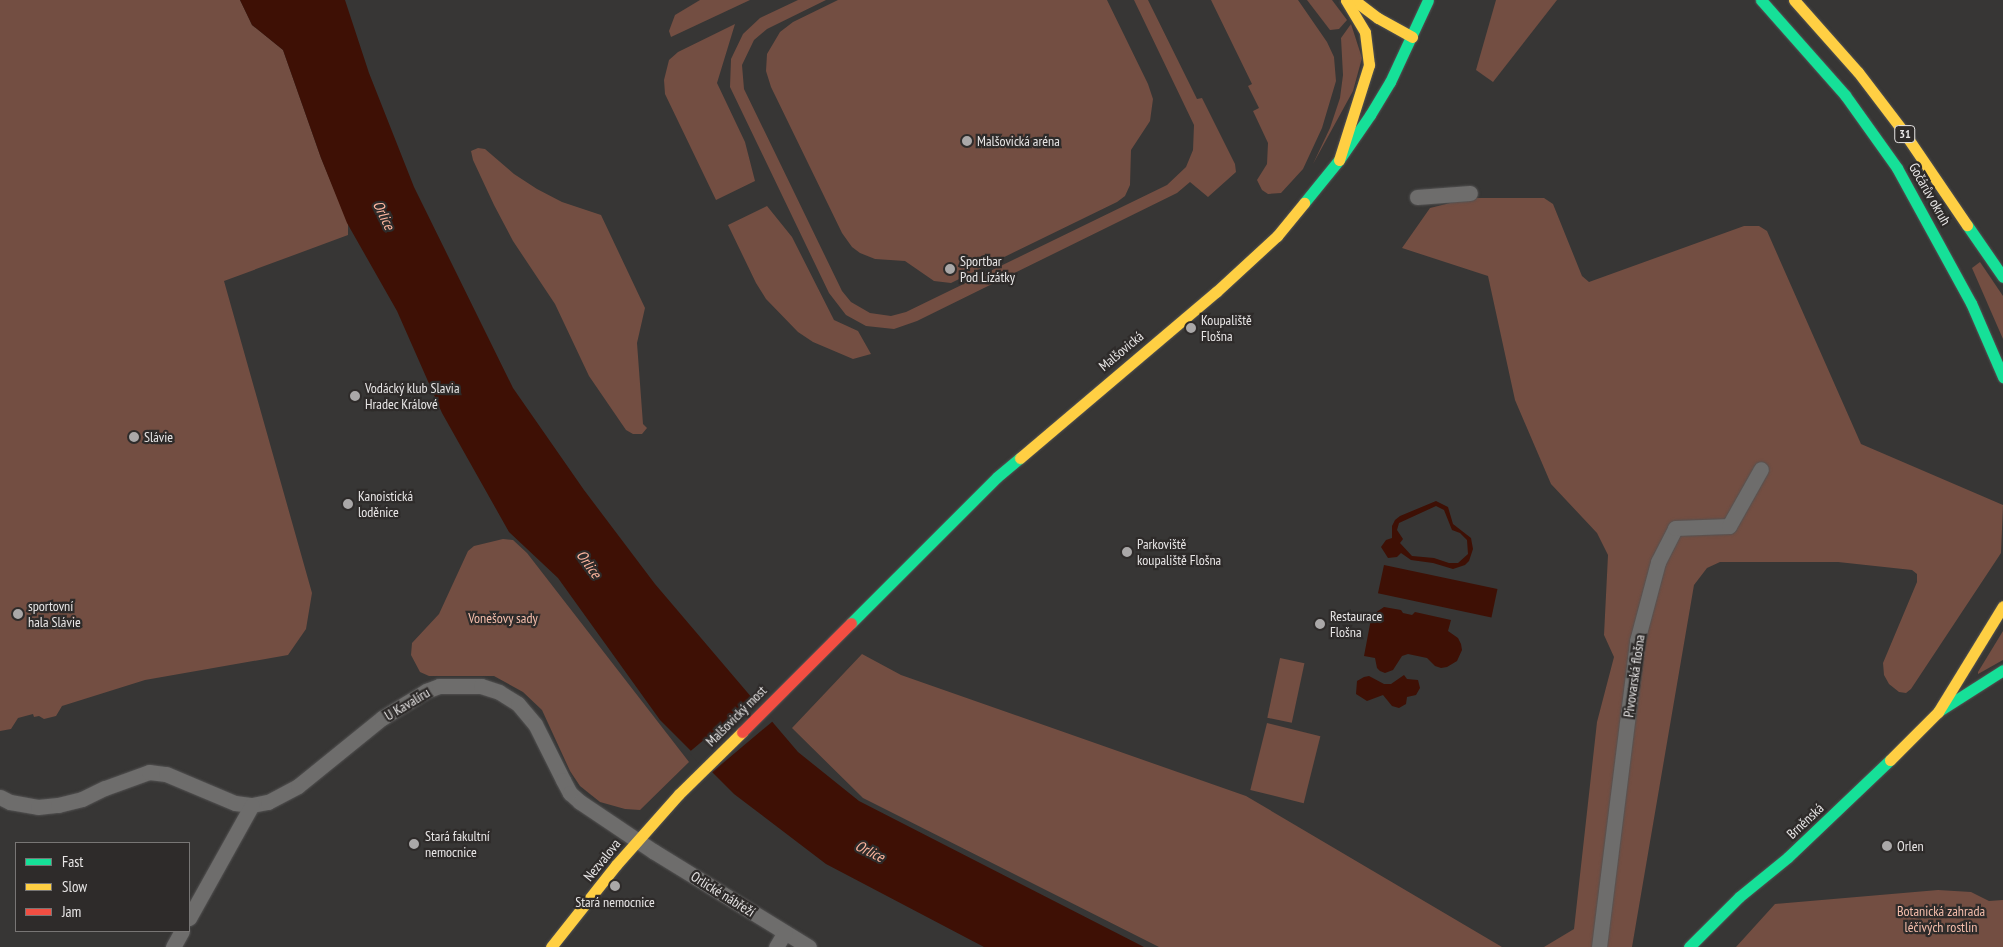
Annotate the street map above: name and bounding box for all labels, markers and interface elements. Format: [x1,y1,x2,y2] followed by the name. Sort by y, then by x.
[1894,125,1916,144] road number: 31
[977,133,1060,149] place label: Malšovická aréna
[961,135,973,147] marker: Malšovická aréna
[1905,160,1955,228] street label: Gočárův okruh
[369,197,399,233] water label: Orlice
[960,253,1015,286] place label: Sportbar Pod Lízátky
[944,263,956,275] marker: Sportbar Pod Lízátky
[1201,312,1252,344] place label: Koupaliště Flošna
[1185,322,1197,334] marker: Koupaliště Flošna
[1095,328,1147,374] street label: Malšovická
[365,380,460,412] place label: Vodácký klub Slavia Hradec Králové
[349,390,361,402] marker: Vodácký klub Slavia Hradec Králové
[144,429,173,445] place label: Slávie
[128,431,140,443] marker: Slávie
[358,488,413,520] place label: Kanoistická loděnice
[342,498,354,510] marker: Kanoistická loděnice
[1137,536,1221,568] place label: Parkoviště koupaliště Flošna
[573,546,605,582] water label: Orlice
[1121,546,1133,558] marker: Parkoviště koupaliště Flošna
[28,598,81,630] place label: sportovní hala Slávie
[12,608,24,620] marker: sportovní hala Slávie
[1330,608,1382,640] place label: Restaurace Flošna
[468,610,538,626] park label: Vonešovy sady
[1314,618,1326,630] marker: Restaurace Flošna
[1620,634,1648,718] street label: Pivovarská flošna
[702,682,770,750] street label: Malšovický most
[381,684,433,724] street label: U Kavalíru
[1783,800,1827,842] street label: Brněnská
[425,828,490,860] place label: Stará fakultní nemocnice
[580,836,624,884] street label: Nezvalova
[852,836,888,866] water label: Orlice
[407,837,421,851] marker: Stará fakultní nemocnice
[1897,838,1924,854] place label: Orlen
[1881,840,1893,852] marker: Orlen
[15,842,190,932] legend
[62,852,83,871] text: Fast
[688,868,758,920] street label: Orlické nábřeží
[62,877,87,896] text: Slow
[609,880,621,892] marker: Stará nemocnice
[575,894,655,910] place label: Stará nemocnice
[62,902,81,921] text: Jam
[1897,903,1985,936] park label: Botanická zahrada léčivých rostlin

